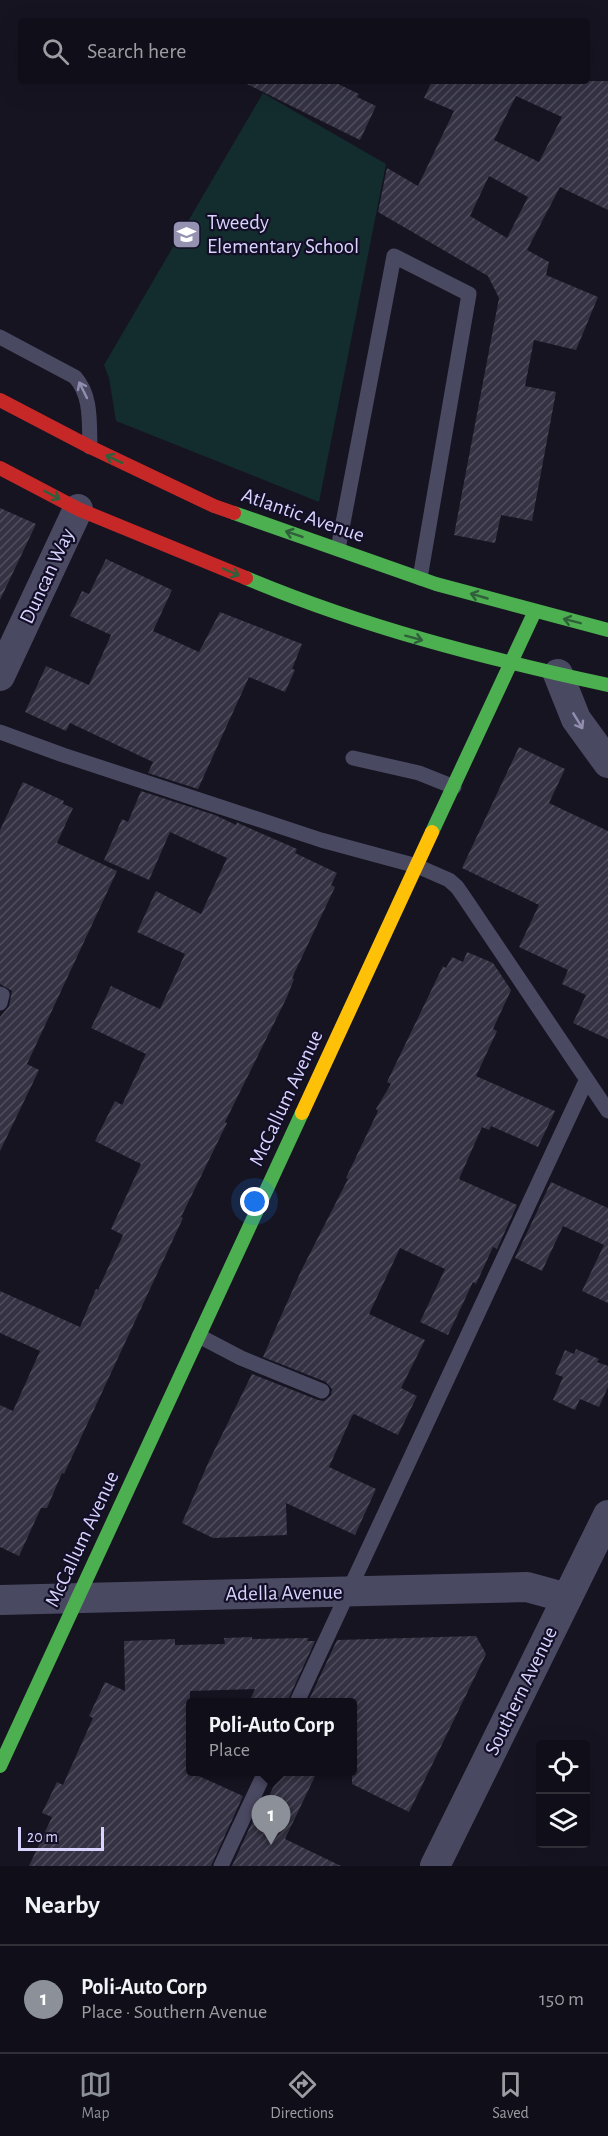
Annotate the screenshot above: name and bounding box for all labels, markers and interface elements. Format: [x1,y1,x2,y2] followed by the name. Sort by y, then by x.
[18,18,590,84] search box
[39,35,72,68] icon: search
[87,40,186,62] text: Search here
[207,212,359,257] place label: Tweedy Elementary School
[170,218,202,250] school or university icon: Tweedy Elementary School
[77,382,89,399] one-way arrow
[106,453,124,465] one-way arrow
[239,484,367,546] street label: Atlantic Avenue
[42,490,60,501] one-way arrow
[16,525,78,627] street label: Duncan Way
[285,528,304,539] one-way arrow
[221,567,239,578] one-way arrow
[470,590,489,601] one-way arrow
[562,614,581,626] one-way arrow
[404,633,423,644] one-way arrow
[573,712,585,729] one-way arrow
[245,1027,327,1169] street label: McCallum Avenue
[240,1187,269,1216] your location
[41,1468,123,1610] street label: McCallum Avenue
[225,1581,343,1605] street label: Adella Avenue
[481,1623,561,1759] street label: Southern Avenue
[186,1698,357,1776] popup
[208,1714,335,1736] text: Poli-Auto Corp
[208,1740,250,1760] text: Place
[536,1740,590,1848] map controls
[536,1740,590,1794] button: locate
[536,1794,590,1848] button: layers
[252,1796,290,1845] pin: 1
[18,1824,104,1852] scale bar
[27,1829,58,1845] text: 20 m
[24,1892,100,1918] text: Nearby
[81,1976,207,1998] text: Poli-Auto Corp
[40,1989,47,2009] text: 1
[539,1989,584,2009] text: 150 m
[81,2002,267,2022] text: Place · Southern Avenue
[79,2068,112,2123] tab: Map
[270,2068,334,2123] tab: Directions
[492,2068,529,2123] tab: Saved

